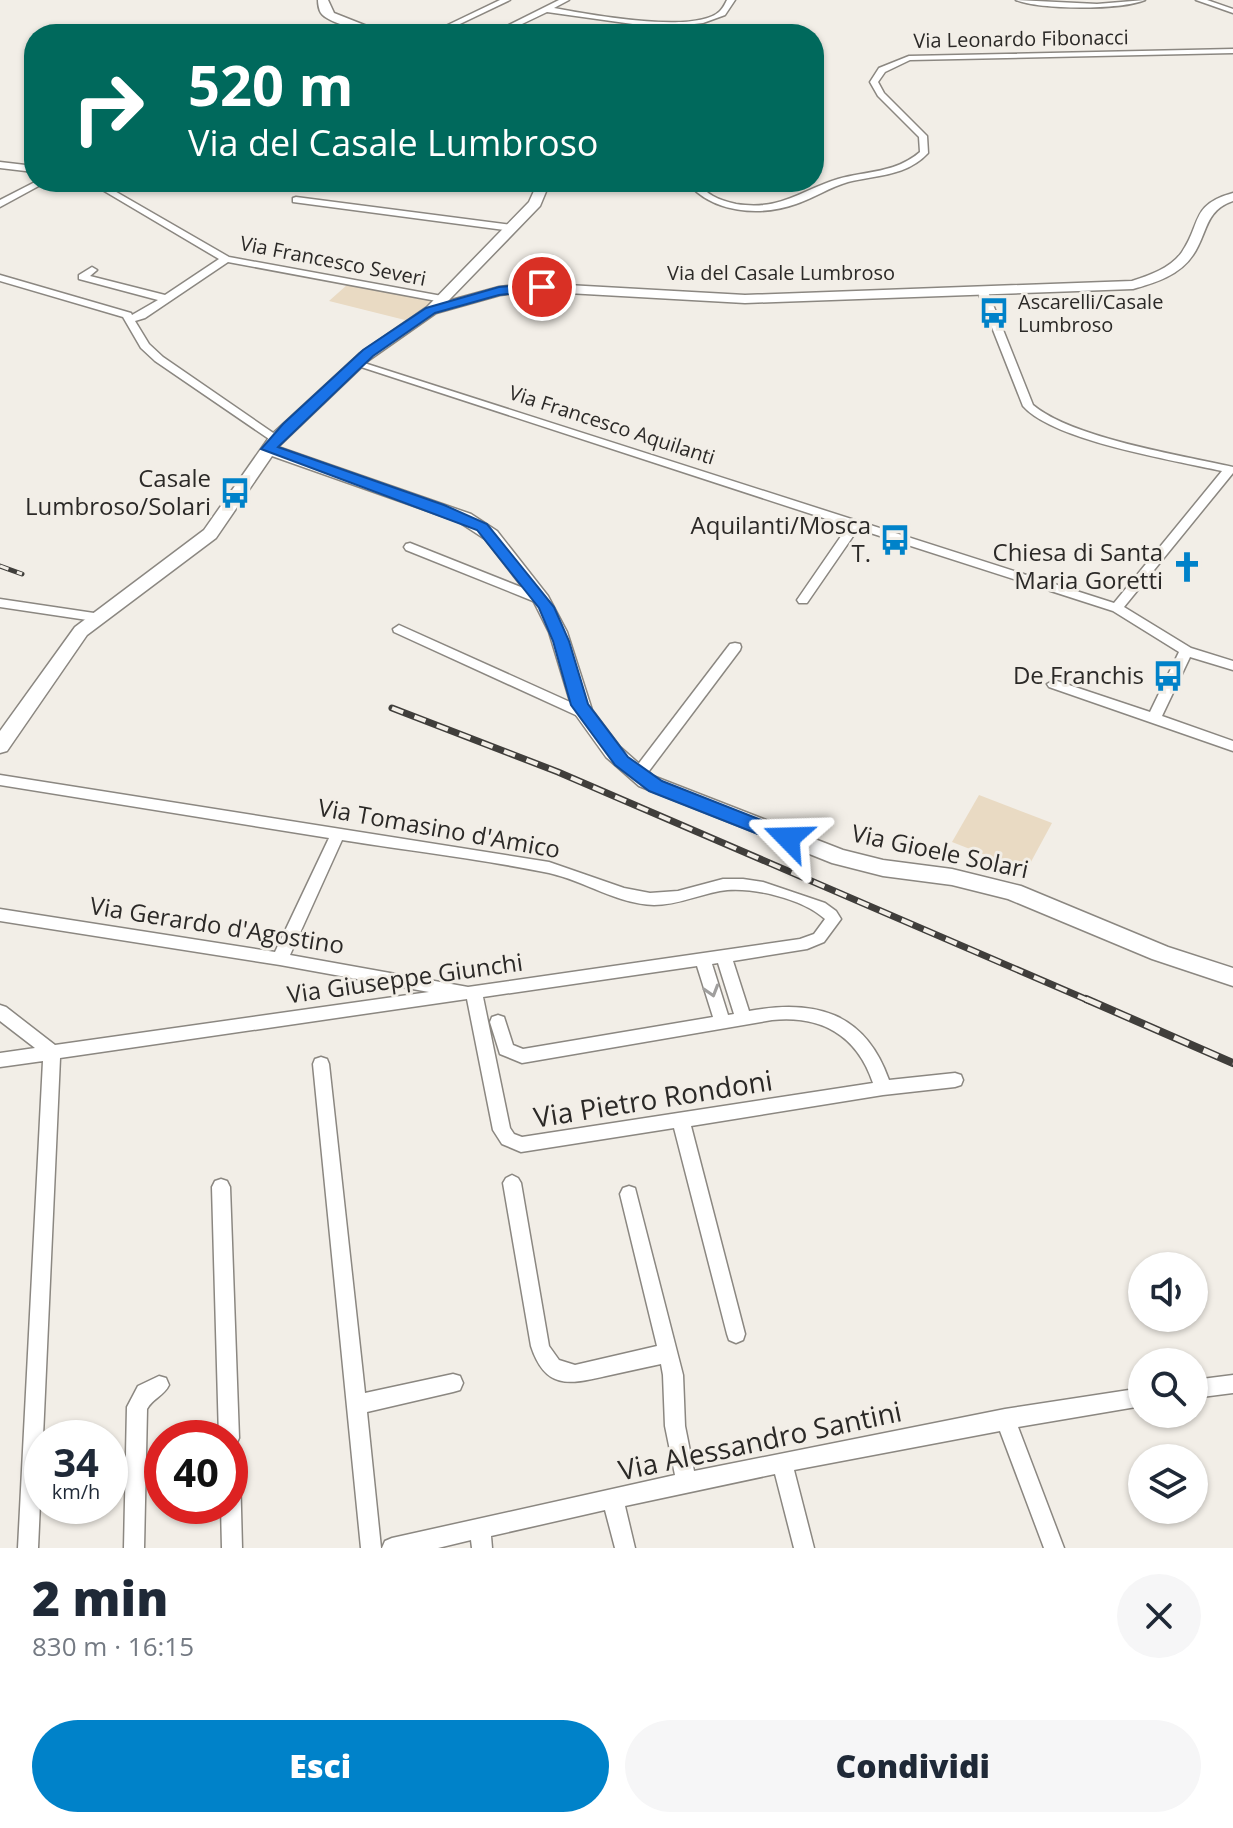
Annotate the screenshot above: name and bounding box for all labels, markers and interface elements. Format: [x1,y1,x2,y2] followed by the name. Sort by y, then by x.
[913,23,1129,54] street label: Via Leonardo Fibonacci
[188,46,354,122] text: 520 m
[56,56,160,160] icon: right
[188,118,598,167] text: Via del Casale Lumbroso
[238,229,428,292] street label: Via Francesco Severi
[508,253,576,321] pin
[667,259,895,286] street label: Via del Casale Lumbroso
[520,265,564,309] icon: arrive
[1018,288,1163,338] place label: Ascarelli/Casale Lumbroso
[977,296,1011,330] bus stop icon: Ascarelli/Casale Lumbroso
[506,378,719,471] street label: Via Francesco Aquilanti
[25,461,211,522] place label: Casale Lumbroso/Solari
[218,476,252,510] bus stop icon: Casale Lumbroso/Solari
[691,508,871,569] place label: Aquilanti/Mosca T.
[878,523,912,557] bus stop icon: Aquilanti/Mosca T.
[993,535,1163,596] place label: Chiesa di Santa Maria Goretti
[1170,550,1204,584] church icon: Chiesa di Santa Maria Goretti
[1013,658,1144,691] place label: De Franchis
[1151,659,1185,693] bus stop icon: De Franchis
[316,790,563,865] street label: Via Tomasino d'Amico
[746,796,830,880] position arrow
[849,816,1032,885] street label: Via Gioele Solari
[88,888,347,961] street label: Via Gerardo d'Agostino
[285,945,525,1010] street label: Via Giuseppe Giunchi
[703,984,719,997] one-way arrow
[531,1060,775,1136] street label: Via Pietro Rondoni
[1128,1252,1208,1524] map controls
[1128,1252,1208,1332] button: sound
[1128,1348,1208,1428] button: search
[615,1391,905,1489] street label: Via Alessandro Santini
[144,1420,248,1524] speed limit sign: 40
[53,1434,99,1489] text: 34
[1128,1444,1208,1524] button: layers
[52,1478,100,1505] text: km/h
[32,1565,168,1630] text: 2 min
[1117,1574,1201,1658] button: close
[32,1628,194,1664] text: 830 m · 16:15
[32,1720,609,1812] button: Esci
[625,1720,1201,1812] button: Condividi

